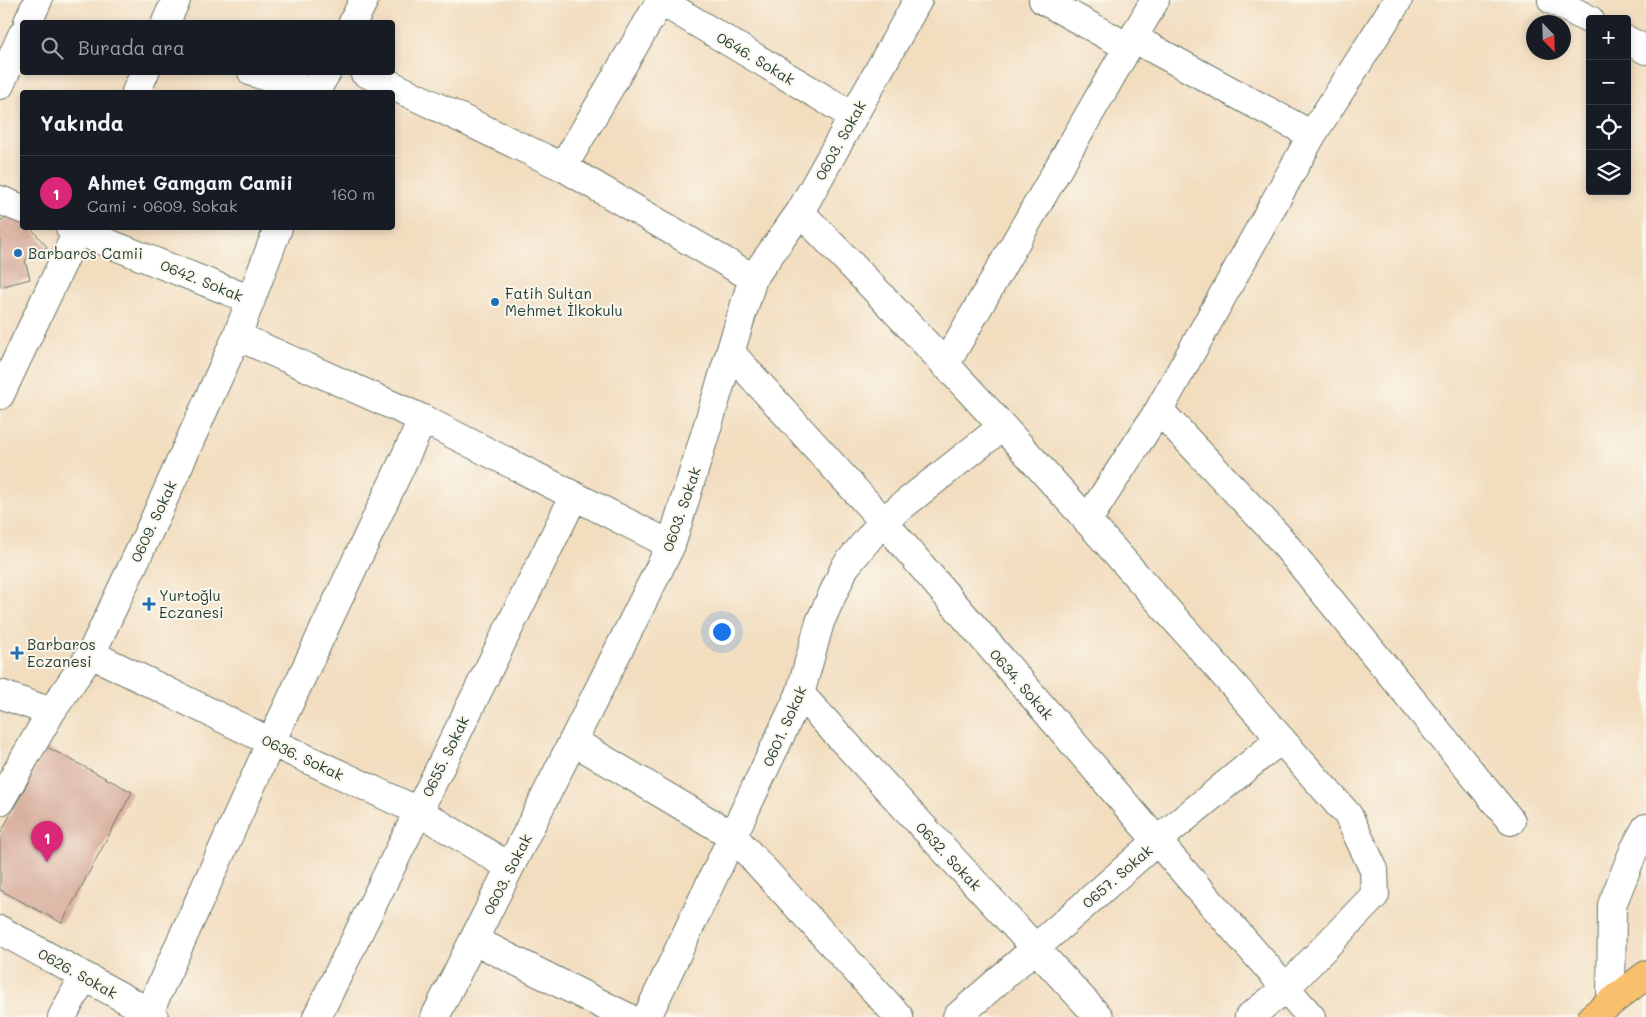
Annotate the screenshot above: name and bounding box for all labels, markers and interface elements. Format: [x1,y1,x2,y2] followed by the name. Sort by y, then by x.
[1526,15,1571,60] north arrow
[1586,15,1631,195] map controls
[1586,15,1631,60] button: +
[20,20,395,75] search box
[713,27,799,89] street label: 0646. Sokak
[38,34,66,62] icon: search
[78,35,185,60] text: Burada ara
[1586,60,1631,105] button: −
[810,97,870,183] street label: 0603. Sokak
[1586,105,1631,150] button: locate
[40,109,124,136] text: Yakında
[1586,150,1631,195] button: layers
[87,170,293,195] text: Ahmet Gamgam Camii
[52,183,60,204] text: 1
[330,183,375,204] text: 160 m
[87,195,237,216] text: Cami · 0609. Sokak
[28,243,143,263] place label: Barbaros Camii
[12,247,24,259] marker: Barbaros Camii
[158,254,246,306] street label: 0642. Sokak
[505,283,623,320] place label: Fatih Sultan Mehmet İlkokulu
[489,296,501,308] marker: Fatih Sultan Mehmet İlkokulu
[657,464,705,554] street label: 0603. Sokak
[125,477,181,565] street label: 0609. Sokak
[159,585,224,622] place label: Yurtoğlu Eczanesi
[143,598,155,610] marker: Yurtoğlu Eczanesi
[709,619,735,645] your location
[27,634,96,671] place label: Barbaros Eczanesi
[986,644,1058,724] street label: 0634. Sokak
[11,647,23,659] marker: Barbaros Eczanesi
[757,683,811,769] street label: 0601. Sokak
[417,712,473,800] street label: 0655. Sokak
[259,729,347,785] street label: 0636. Sokak
[912,817,986,895] street label: 0632. Sokak
[31,821,63,862] pin: 1
[478,830,536,918] street label: 0603. Sokak
[1078,840,1157,912] street label: 0657. Sokak
[35,943,121,1003] street label: 0626. Sokak

